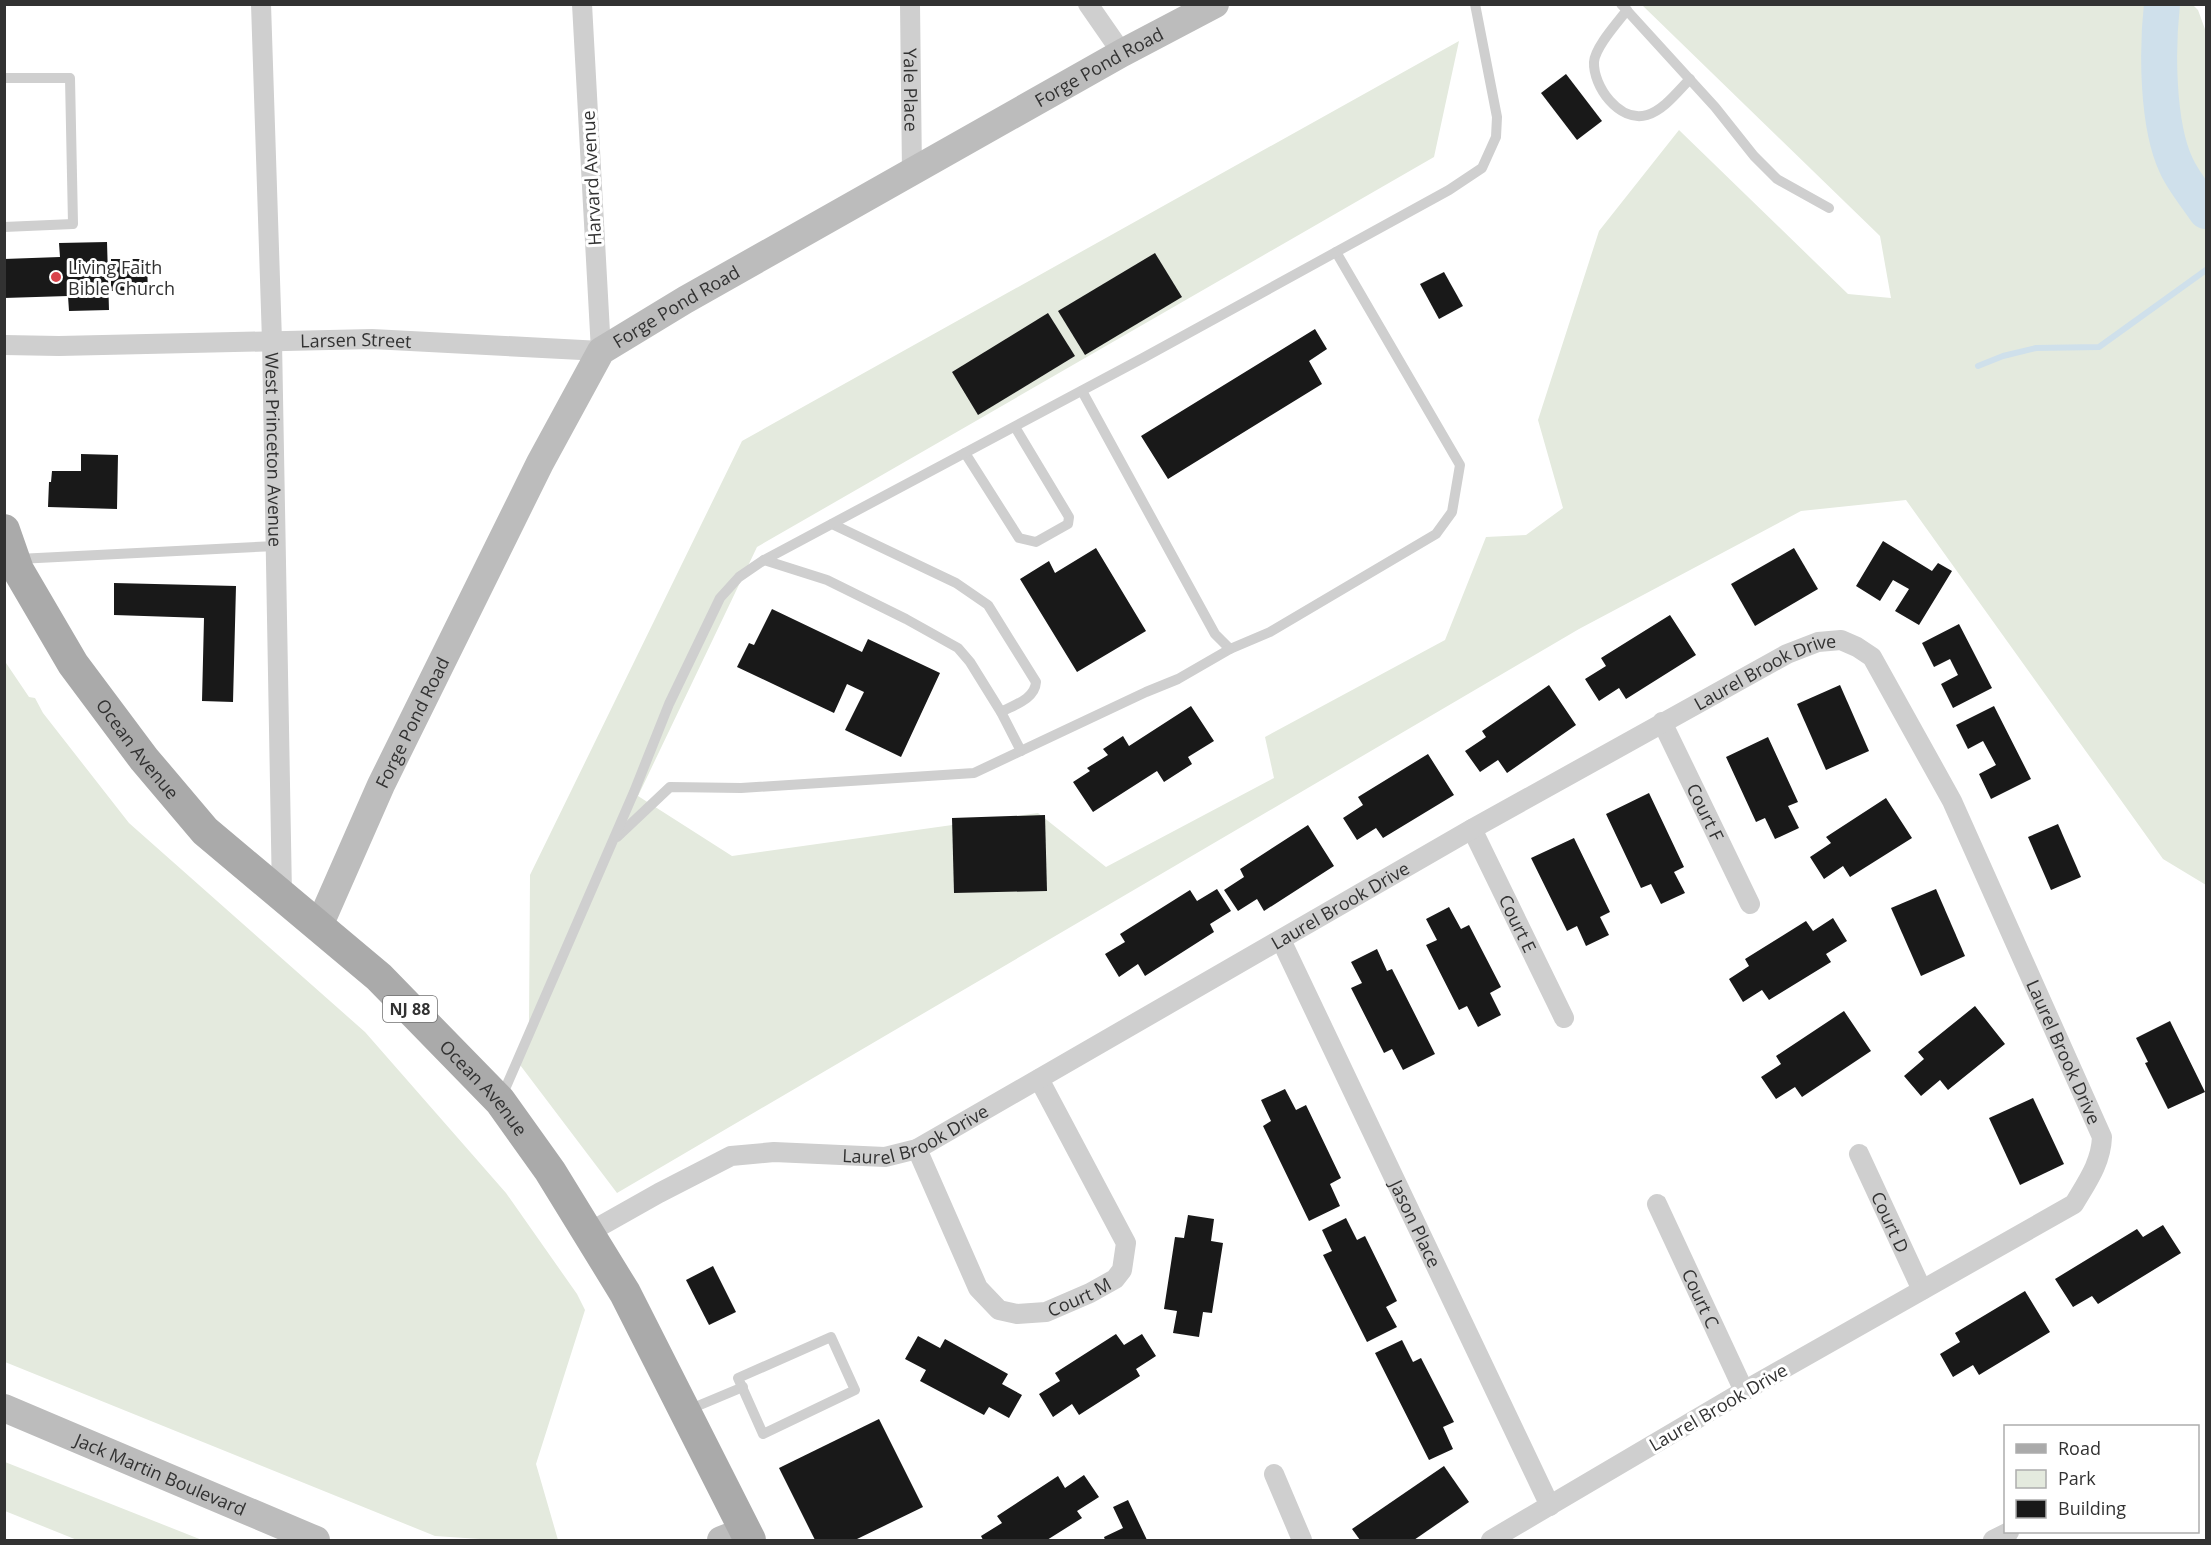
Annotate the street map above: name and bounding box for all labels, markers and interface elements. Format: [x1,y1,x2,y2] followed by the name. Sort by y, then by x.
[1030,22,1167,112] street label: Forge Pond Road
[899,48,924,132] street label: Yale Place
[575,110,607,246] street label: Harvard Avenue
[68,255,175,300] place label: Living Faith Bible Church
[608,260,744,353] street label: Forge Pond Road
[49,270,63,284] marker: Living Faith Bible Church
[300,327,412,353] street label: Larsen Street
[260,352,288,547] street label: West Princeton Avenue
[1690,628,1837,715] street label: Laurel Brook Drive
[369,653,454,792] street label: Forge Pond Road
[91,694,185,804] street label: Ocean Avenue
[1681,779,1730,845] street label: Court F
[1266,856,1414,954] street label: Laurel Brook Drive
[1494,890,1542,956] street label: Court E
[2021,976,2107,1128] street label: Laurel Brook Drive
[383,996,437,1022] road number: NJ 88
[435,1034,533,1140] street label: Ocean Avenue
[842,1098,993,1170] street label: Laurel Brook Drive
[1384,1174,1447,1271] street label: Jason Place
[1866,1188,1915,1256] street label: Court D
[1677,1265,1725,1332] street label: Court C
[1043,1272,1115,1322] street label: Court M
[1644,1358,1792,1456] street label: Laurel Brook Drive
[2004,1425,2199,1533] legend
[70,1427,250,1521] street label: Jack Martin Boulevard
[2058,1436,2101,1460] text: Road
[2058,1466,2096,1490] text: Park
[2058,1496,2126,1520] text: Building

